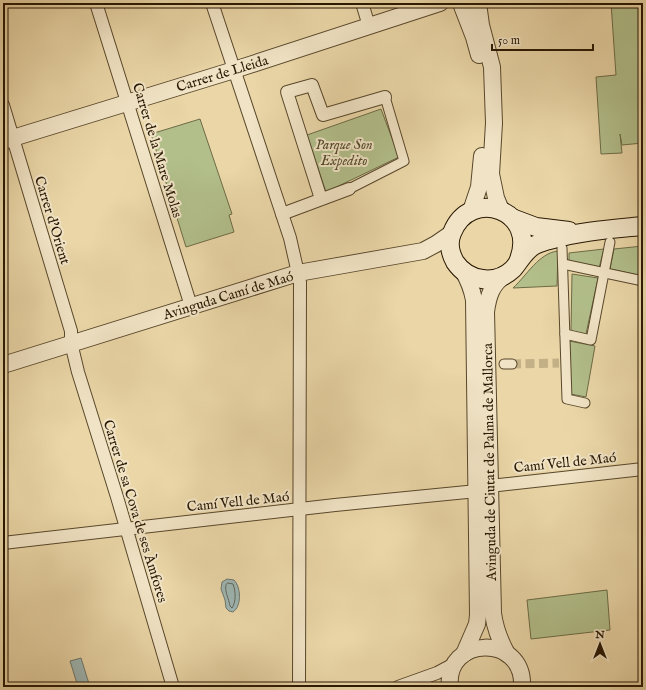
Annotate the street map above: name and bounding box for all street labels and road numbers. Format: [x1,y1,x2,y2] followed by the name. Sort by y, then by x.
[174,51,271,96] street label: Carrer de Lleida
[128,81,186,220] street label: Carrer de la Mare Molas
[30,174,74,267] street label: Carrer d'Orient
[160,267,296,325] street label: Avinguda Camí de Maó
[479,342,501,582] street label: Avinguda de Ciutat de Palma de Mallorca
[99,417,172,605] street label: Carrer de sa Cova de ses Àmfores
[513,449,618,477] street label: Camí Vell de Maó
[186,488,291,516] street label: Camí Vell de Maó

